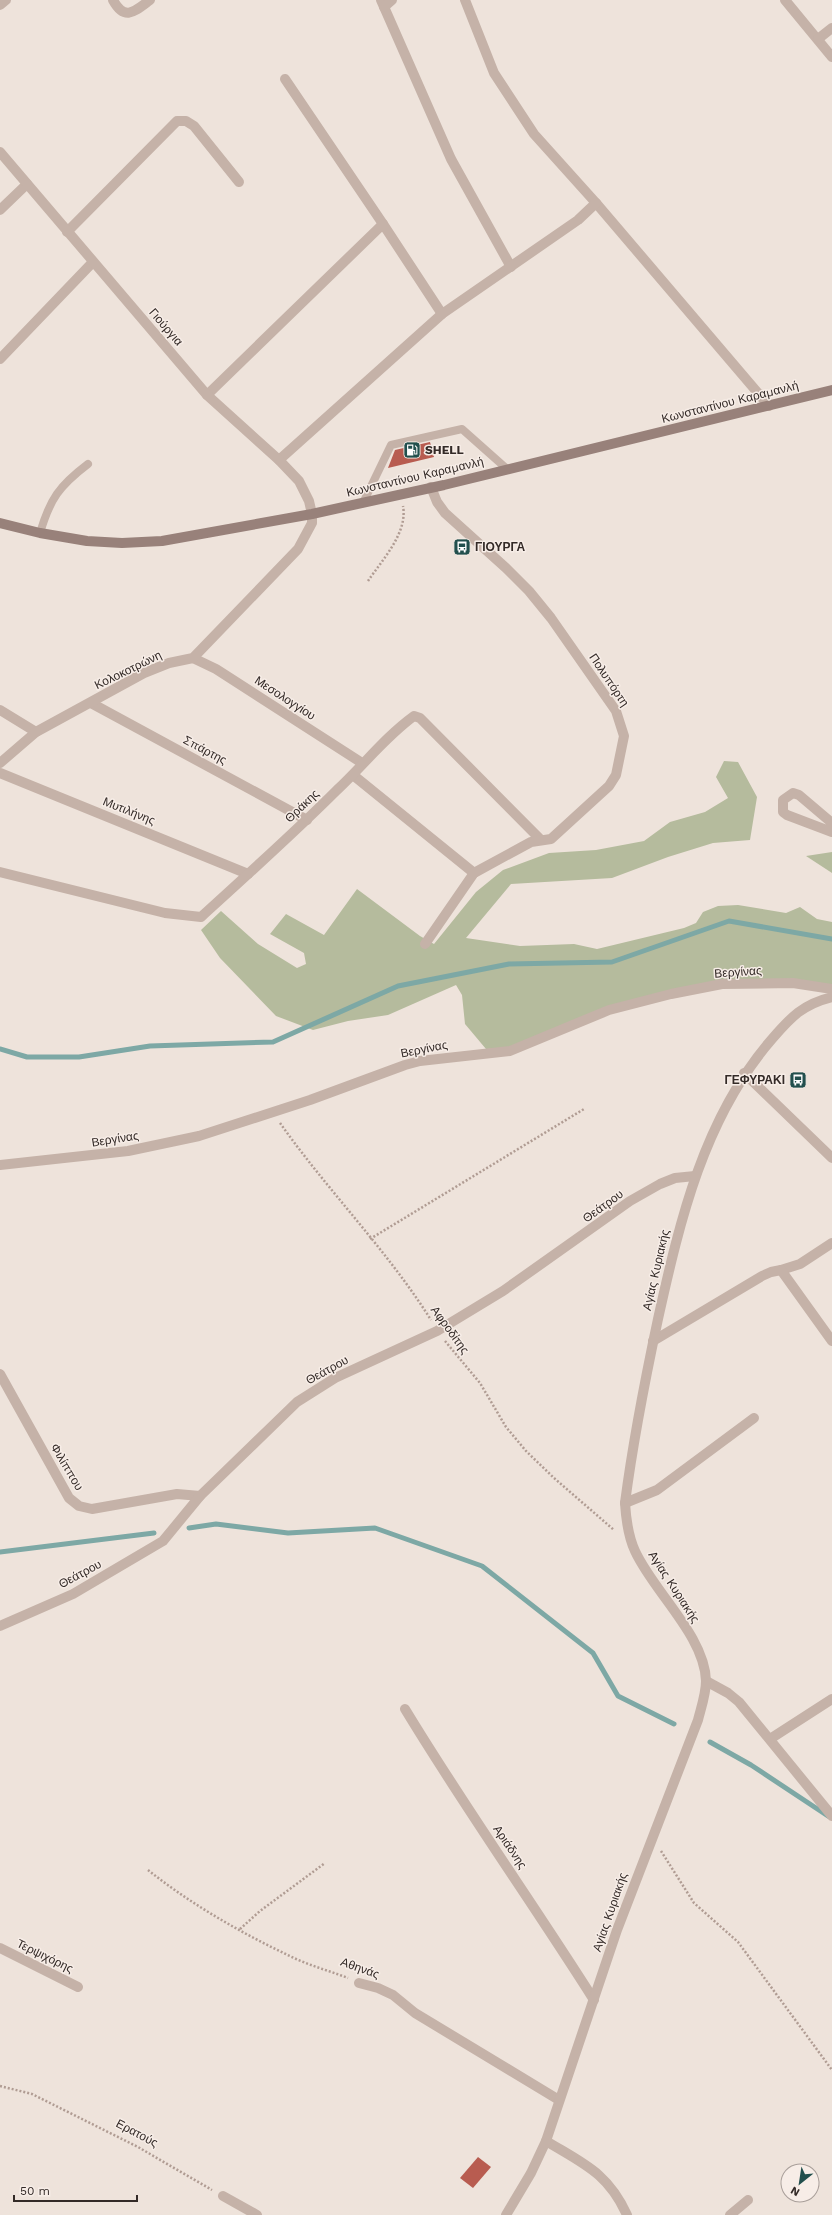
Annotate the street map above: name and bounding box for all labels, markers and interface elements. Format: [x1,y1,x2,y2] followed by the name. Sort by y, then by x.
[146,306,186,348] street label: Γιούργια
[660,378,800,426] street label: Κωνσταντίνου Καραμανλή
[402,440,422,460] fuel station icon: SHELL
[425,443,464,457] place label: SHELL
[345,454,485,500] street label: Κωνσταντίνου Καραμανλή
[452,537,472,557] bus stop icon: ΓΙΟΥΡΓΑ
[475,540,525,554] place label: ΓΙΟΥΡΓΑ
[92,648,164,692] street label: Κολοκοτρώνη
[586,651,632,709] street label: Πολυπόρτη
[252,673,318,723] street label: Μεσολογγίου
[181,733,229,767] street label: Σπάρτης
[282,786,322,825] street label: Θράκης
[101,794,157,828] street label: Μυτιλήνης
[714,963,762,981] street label: Βεργίνας
[399,1038,449,1060] street label: Βεργίνας
[788,1070,808,1090] bus stop icon: ΓΕΦΥΡΑΚΙ
[724,1073,785,1087] place label: ΓΕΦΥΡΑΚΙ
[90,1128,140,1150] street label: Βεργίνας
[580,1187,626,1225] street label: Θεάτρου
[640,1228,672,1312] street label: Αγίας Κυριακής
[428,1303,472,1357] street label: Αφροδίτης
[303,1353,351,1387] street label: Θεάτρου
[48,1441,86,1493] street label: Φιλίππου
[646,1548,703,1626] street label: Αγίας Κυριακής
[56,1557,104,1591] street label: Θεάτρου
[490,1823,530,1872] street label: Αριάδνης
[590,1870,630,1953] street label: Αγίας Κυριακής
[14,1936,76,1976] street label: Τερψιχόρης
[339,1955,381,1982] street label: Αθηνάς
[114,2116,161,2150] street label: Ερατούς
[780,2163,820,2203] north arrow
[14,2177,137,2203] scale bar
[20,2184,50,2198] text: 50 m
[788,2184,802,2199] text: N

